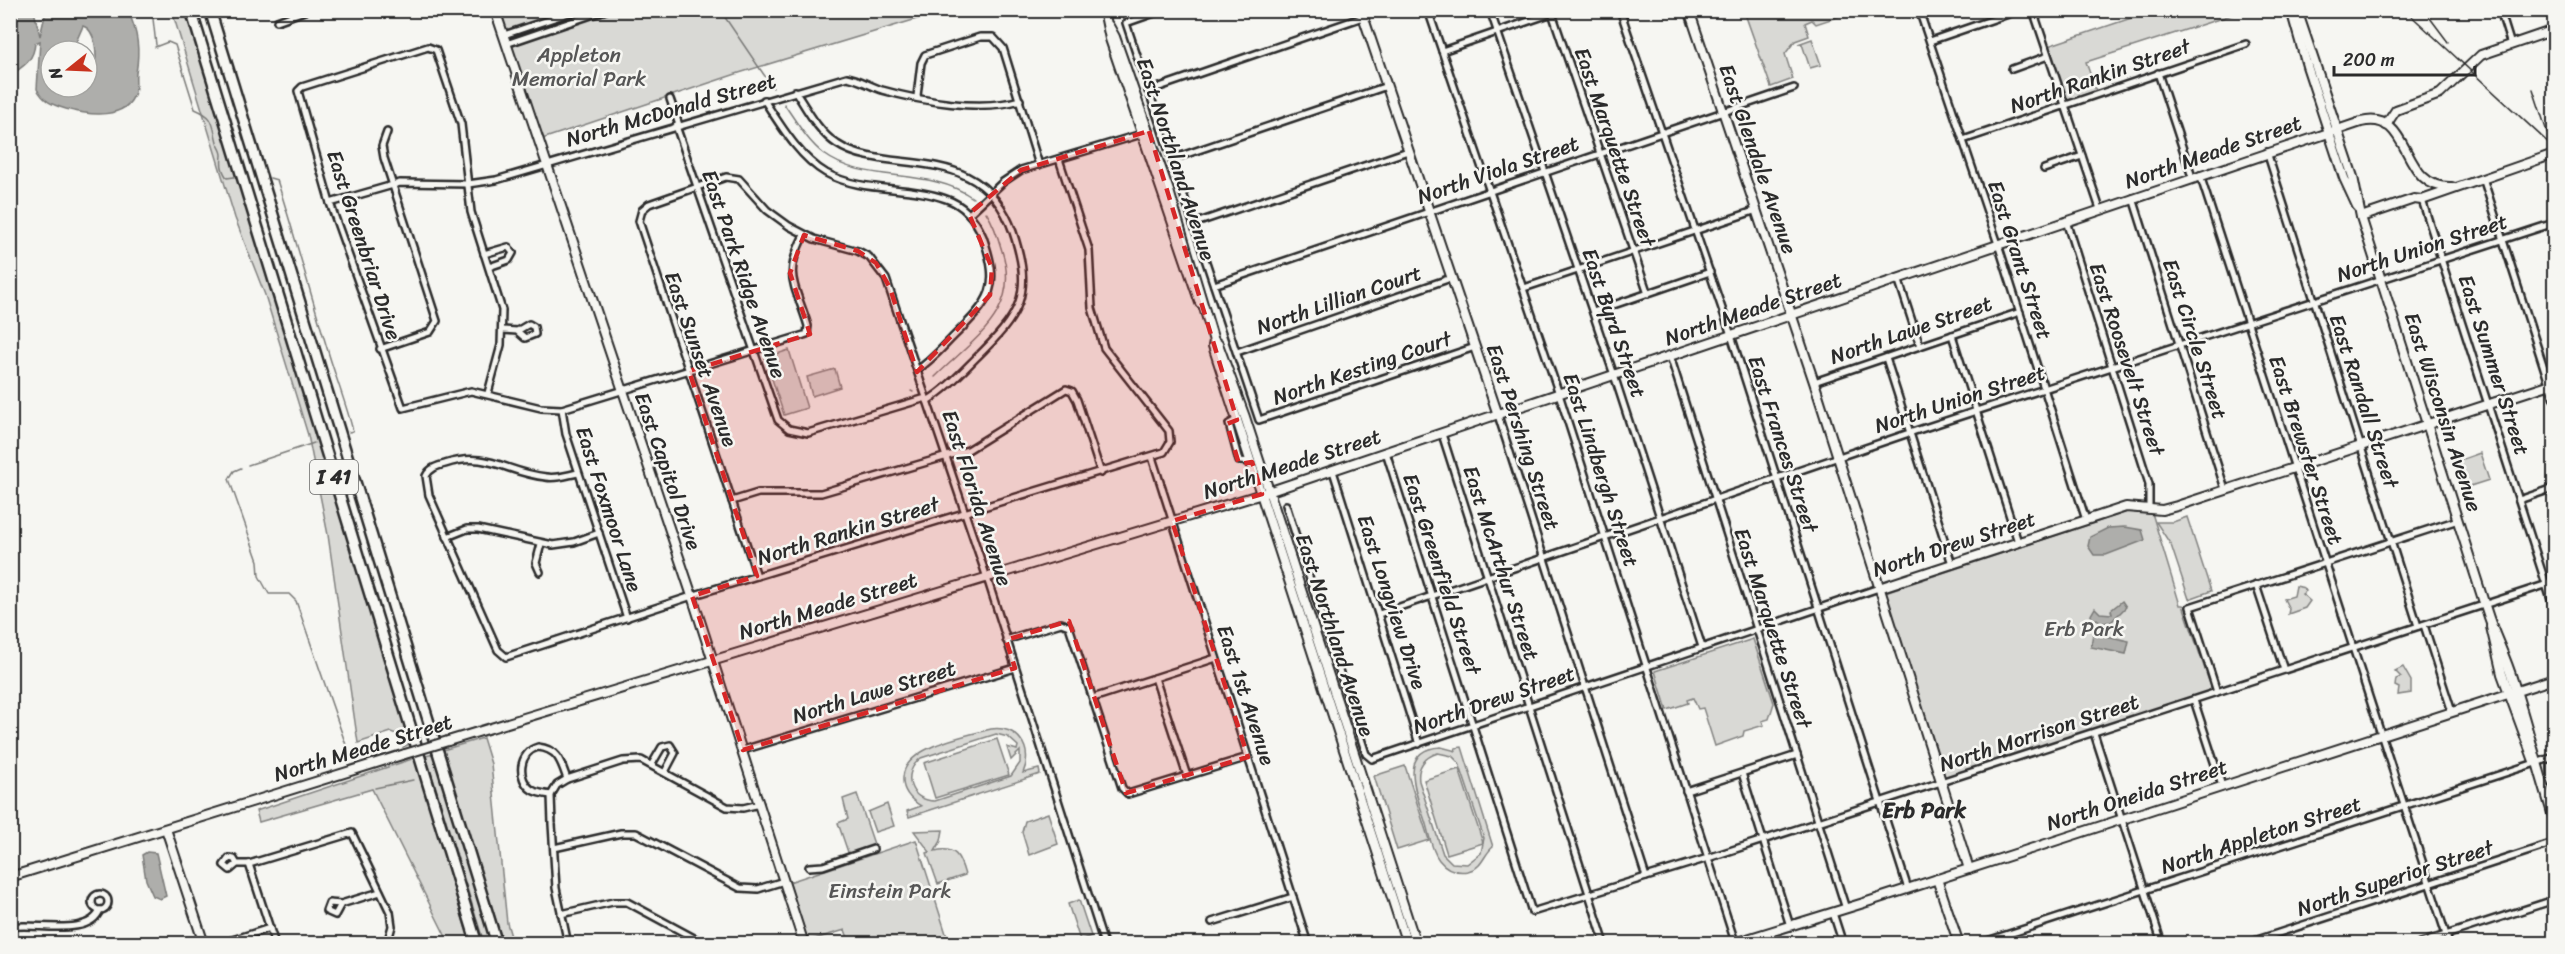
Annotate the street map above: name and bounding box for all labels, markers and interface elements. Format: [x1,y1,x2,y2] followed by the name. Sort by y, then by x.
[2004,27,2197,125] street label: North Rankin Street
[512,36,646,98] park label: Appleton Memorial Park
[39,39,99,99] north arrow
[2334,39,2475,77] scale bar
[1563,42,1667,253] street label: East Marquette Street
[2343,44,2395,76] text: 200 m
[1125,52,1227,266] street label: East Northland Avenue
[1708,59,1808,260] street label: East Glendale Avenue
[561,62,781,158] street label: North McDonald Street
[39,63,71,84] text: N
[2119,104,2307,200] street label: North Meade Street
[1412,124,1584,216] street label: North Viola Street
[315,145,413,345] street label: East Greenbriar Drive
[690,164,798,384] street label: East Park Ridge Avenue
[1976,175,2064,345] street label: East Grant Street
[2331,202,2513,294] street label: North Union Street
[1571,243,1657,403] street label: East Byrd Street
[1251,254,1427,346] street label: North Lillian Court
[2151,254,2239,424] street label: East Circle Street
[2078,257,2177,462] street label: East Roosevelt Street
[1659,261,1847,357] street label: North Meade Street
[653,266,749,452] street label: East Sunset Avenue
[2447,270,2541,460] street label: East Summer Street
[1825,284,1997,376] street label: North Lawe Street
[2393,307,2493,517] street label: East Wisconsin Avenue
[2318,309,2411,495] street label: East Randall Street
[1267,319,1458,416] street label: North Kesting Court
[1475,339,1571,535] street label: East Pershing Street
[2257,350,2355,550] street label: East Brewster Street
[1736,351,1830,539] street label: East Frances Street
[1869,353,2051,445] street label: North Union Street
[1552,368,1650,572] street label: East Lindbergh Street
[623,387,713,555] street label: East Capitol Drive
[931,405,1024,591] street label: East Florida Avenue
[1198,417,1386,511] street label: North Meade Street
[564,421,654,597] street label: East Foxmoor Lane
[310,460,358,494] road number: I 41
[1452,461,1550,665] street label: East McArthur Street
[1391,468,1493,681] street label: East Greenfield Street
[752,485,945,577] street label: North Rankin Street
[1867,500,2041,588] street label: North Drew Street
[1346,510,1438,694] street label: East Longview Drive
[1723,523,1824,735] street label: East Marquette Street
[1284,528,1386,742] street label: East Northland Avenue
[734,561,922,651] street label: North Meade Street
[2044,610,2125,648] park label: Erb Park
[1205,620,1287,770] street label: East 1st Avenue
[787,649,961,735] street label: North Lawe Street
[1408,654,1580,746] street label: North Drew Street
[1934,683,2144,783] street label: North Morrison Street
[269,703,457,793] street label: North Meade Street
[2041,748,2233,842] street label: North Oneida Street
[2156,785,2366,885] street label: North Appleton Street
[1882,791,1967,830] district label: Erb Park
[2292,828,2500,928] street label: North Superior Street
[828,872,952,910] park label: Einstein Park

